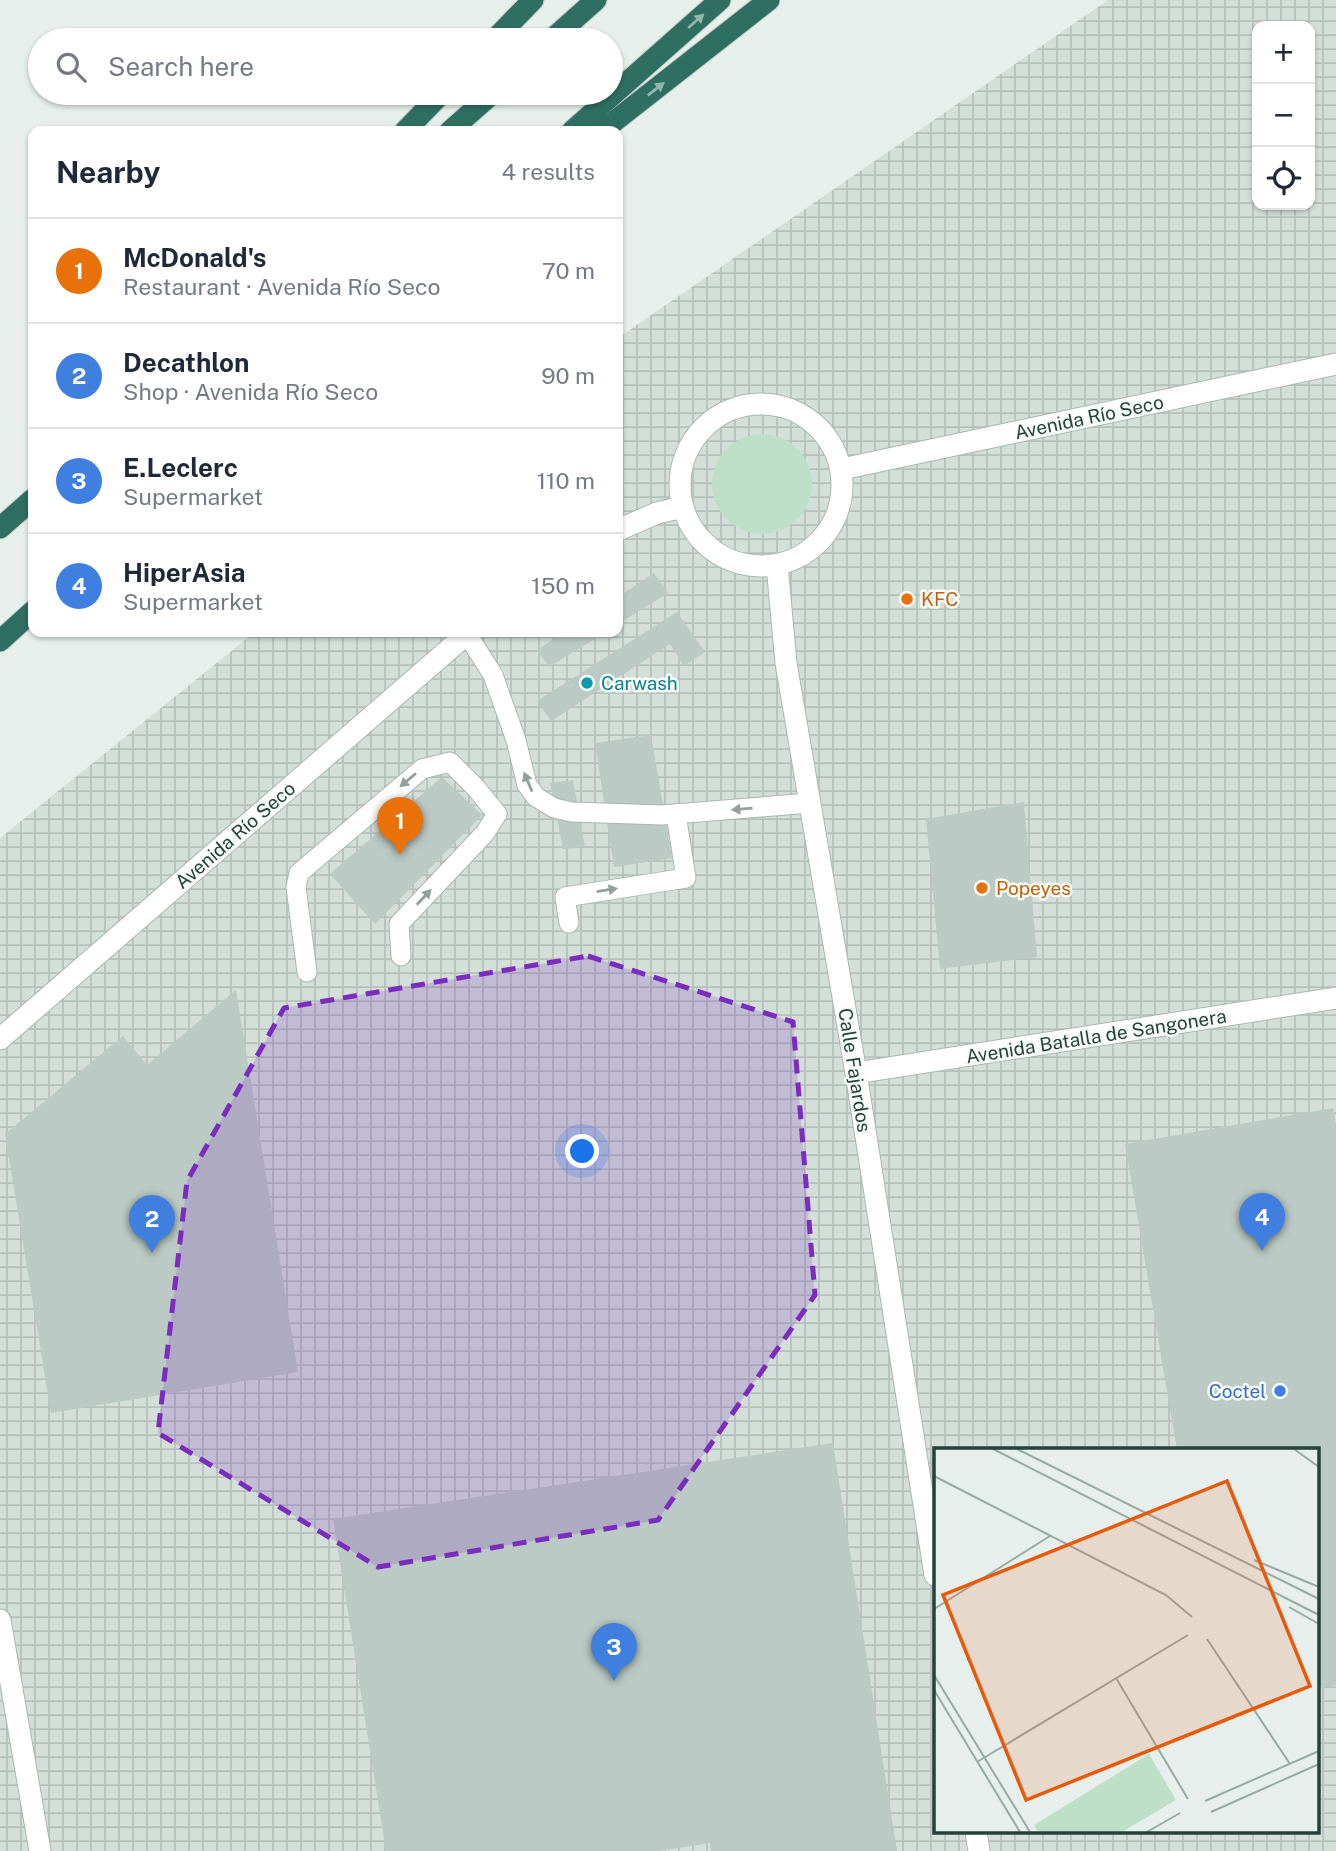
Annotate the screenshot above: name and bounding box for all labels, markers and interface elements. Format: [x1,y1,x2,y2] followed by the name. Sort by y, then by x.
[687,13,705,29] one-way arrow
[1252,21,1315,210] map controls
[1252,21,1315,84] button: +
[28,28,623,105] search box
[52,48,90,86] icon: search
[108,51,254,82] text: Search here
[646,82,664,97] one-way arrow
[1252,84,1315,147] button: −
[1252,147,1315,210] button: locate
[56,154,160,190] text: Nearby
[501,158,595,185] text: 4 results
[123,242,266,273] text: McDonald's
[74,257,84,284] text: 1
[542,257,595,284] text: 70 m
[123,273,441,300] text: Restaurant · Avenida Río Seco
[123,347,250,378] text: Decathlon
[72,362,86,389] text: 2
[541,362,595,389] text: 90 m
[123,378,378,405] text: Shop · Avenida Río Seco
[1013,390,1165,444] street label: Avenida Río Seco
[123,452,238,483] text: E.Leclerc
[71,467,87,494] text: 3
[537,467,595,494] text: 110 m
[123,483,263,510] text: Supermarket
[123,557,245,588] text: HiperAsia
[71,572,87,599] text: 4
[531,572,595,599] text: 150 m
[123,588,263,615] text: Supermarket
[921,588,958,610] place label: KFC
[899,591,915,607] marker: KFC
[601,672,678,694] place label: Carwash
[579,675,595,691] marker: Carwash
[523,771,534,792] one-way arrow
[400,772,417,787] one-way arrow
[171,777,299,893] street label: Avenida Río Seco
[377,797,423,855] pin: 1
[731,804,753,815] one-way arrow
[996,877,1071,899] place label: Popeyes
[974,880,990,896] marker: Popeyes
[596,884,618,895] one-way arrow
[416,889,432,906] one-way arrow
[964,1005,1228,1067] street label: Avenida Batalla de Sangonera
[834,1006,876,1134] street label: Calle Fajardos
[565,1134,599,1168] your location
[1239,1193,1285,1251] pin: 4
[129,1195,175,1253] pin: 2
[1209,1380,1266,1402] place label: Coctel
[1272,1383,1288,1399] marker: Coctel
[934,1448,1318,1834] inset map
[591,1623,637,1681] pin: 3

